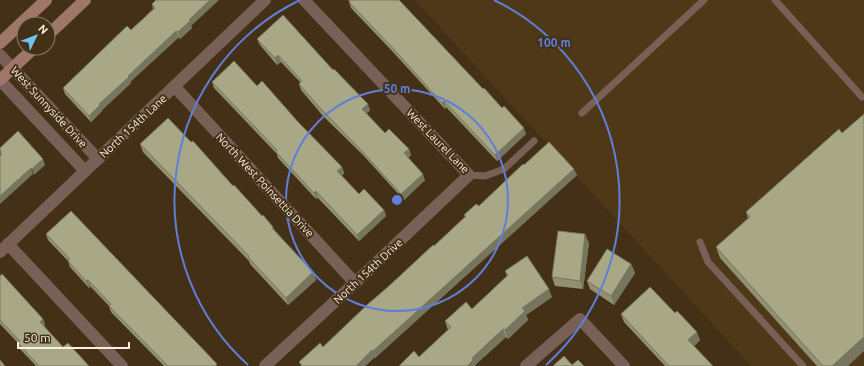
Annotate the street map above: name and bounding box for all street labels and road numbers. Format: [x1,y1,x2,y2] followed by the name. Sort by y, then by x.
[8,64,90,150] street label: West Sunnyside Drive
[97,92,169,160] street label: North 154th Lane
[404,106,472,176] street label: West Laurel Lane
[214,131,316,239] street label: North West Poinsettia Drive
[331,236,405,306] street label: North 154th Drive

